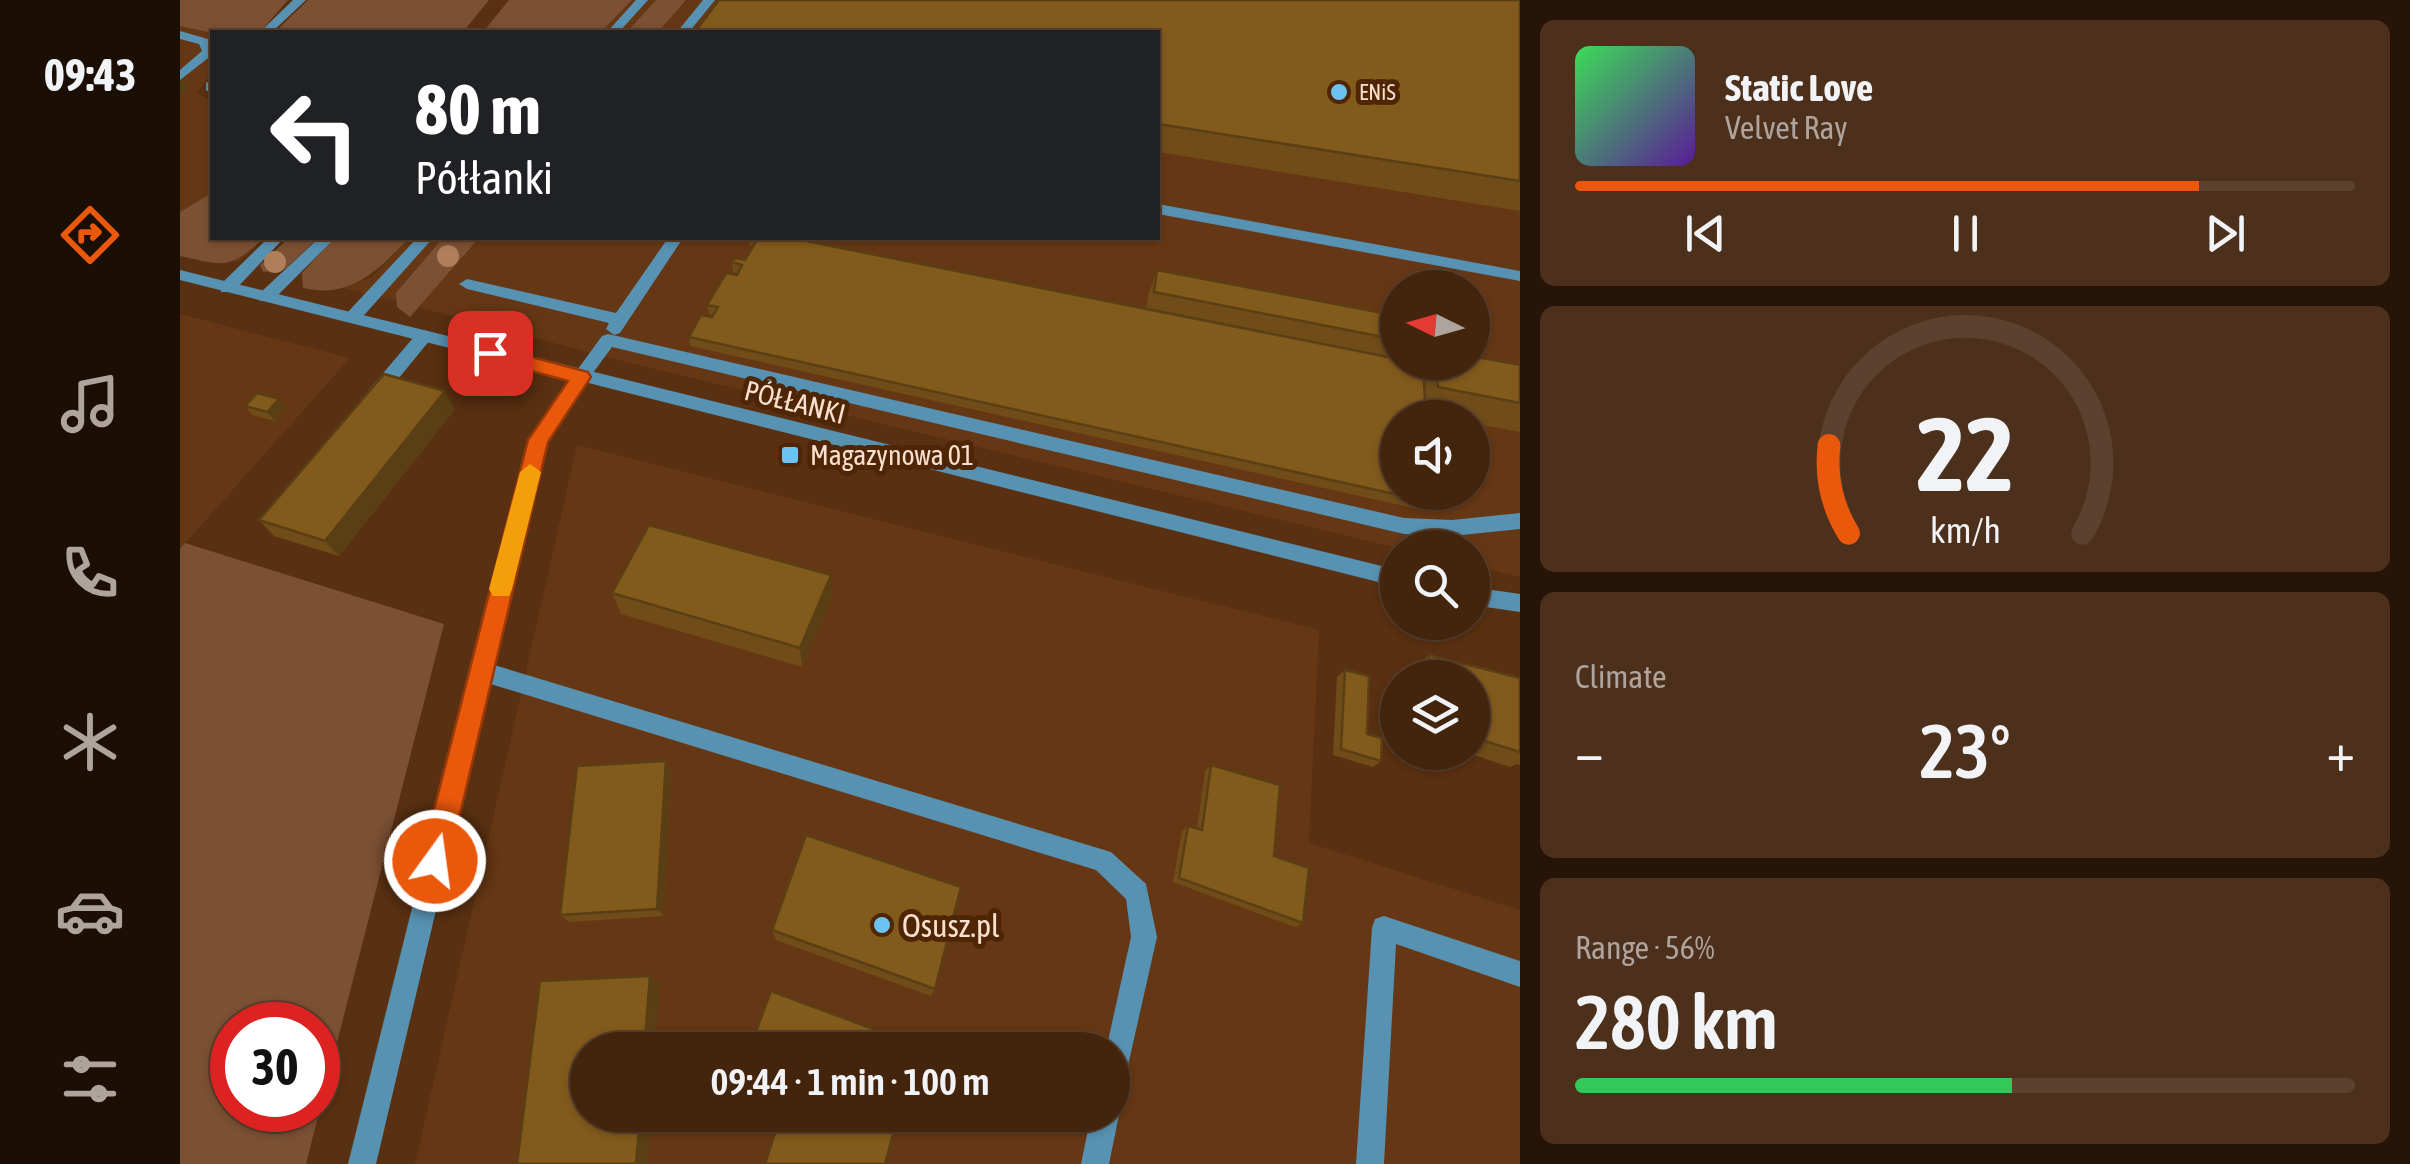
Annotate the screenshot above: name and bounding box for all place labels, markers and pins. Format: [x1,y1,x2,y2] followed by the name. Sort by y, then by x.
[1359,79,1396,105] place label: ENiS
[1328,81,1350,103] marker: ENiS
[448,311,533,396] pin
[810,439,974,471] place label: Magazynowa 01
[779,444,801,466] marker: Magazynowa 01
[902,907,1000,944] place label: Osusz.pl
[871,914,893,936] marker: Osusz.pl

